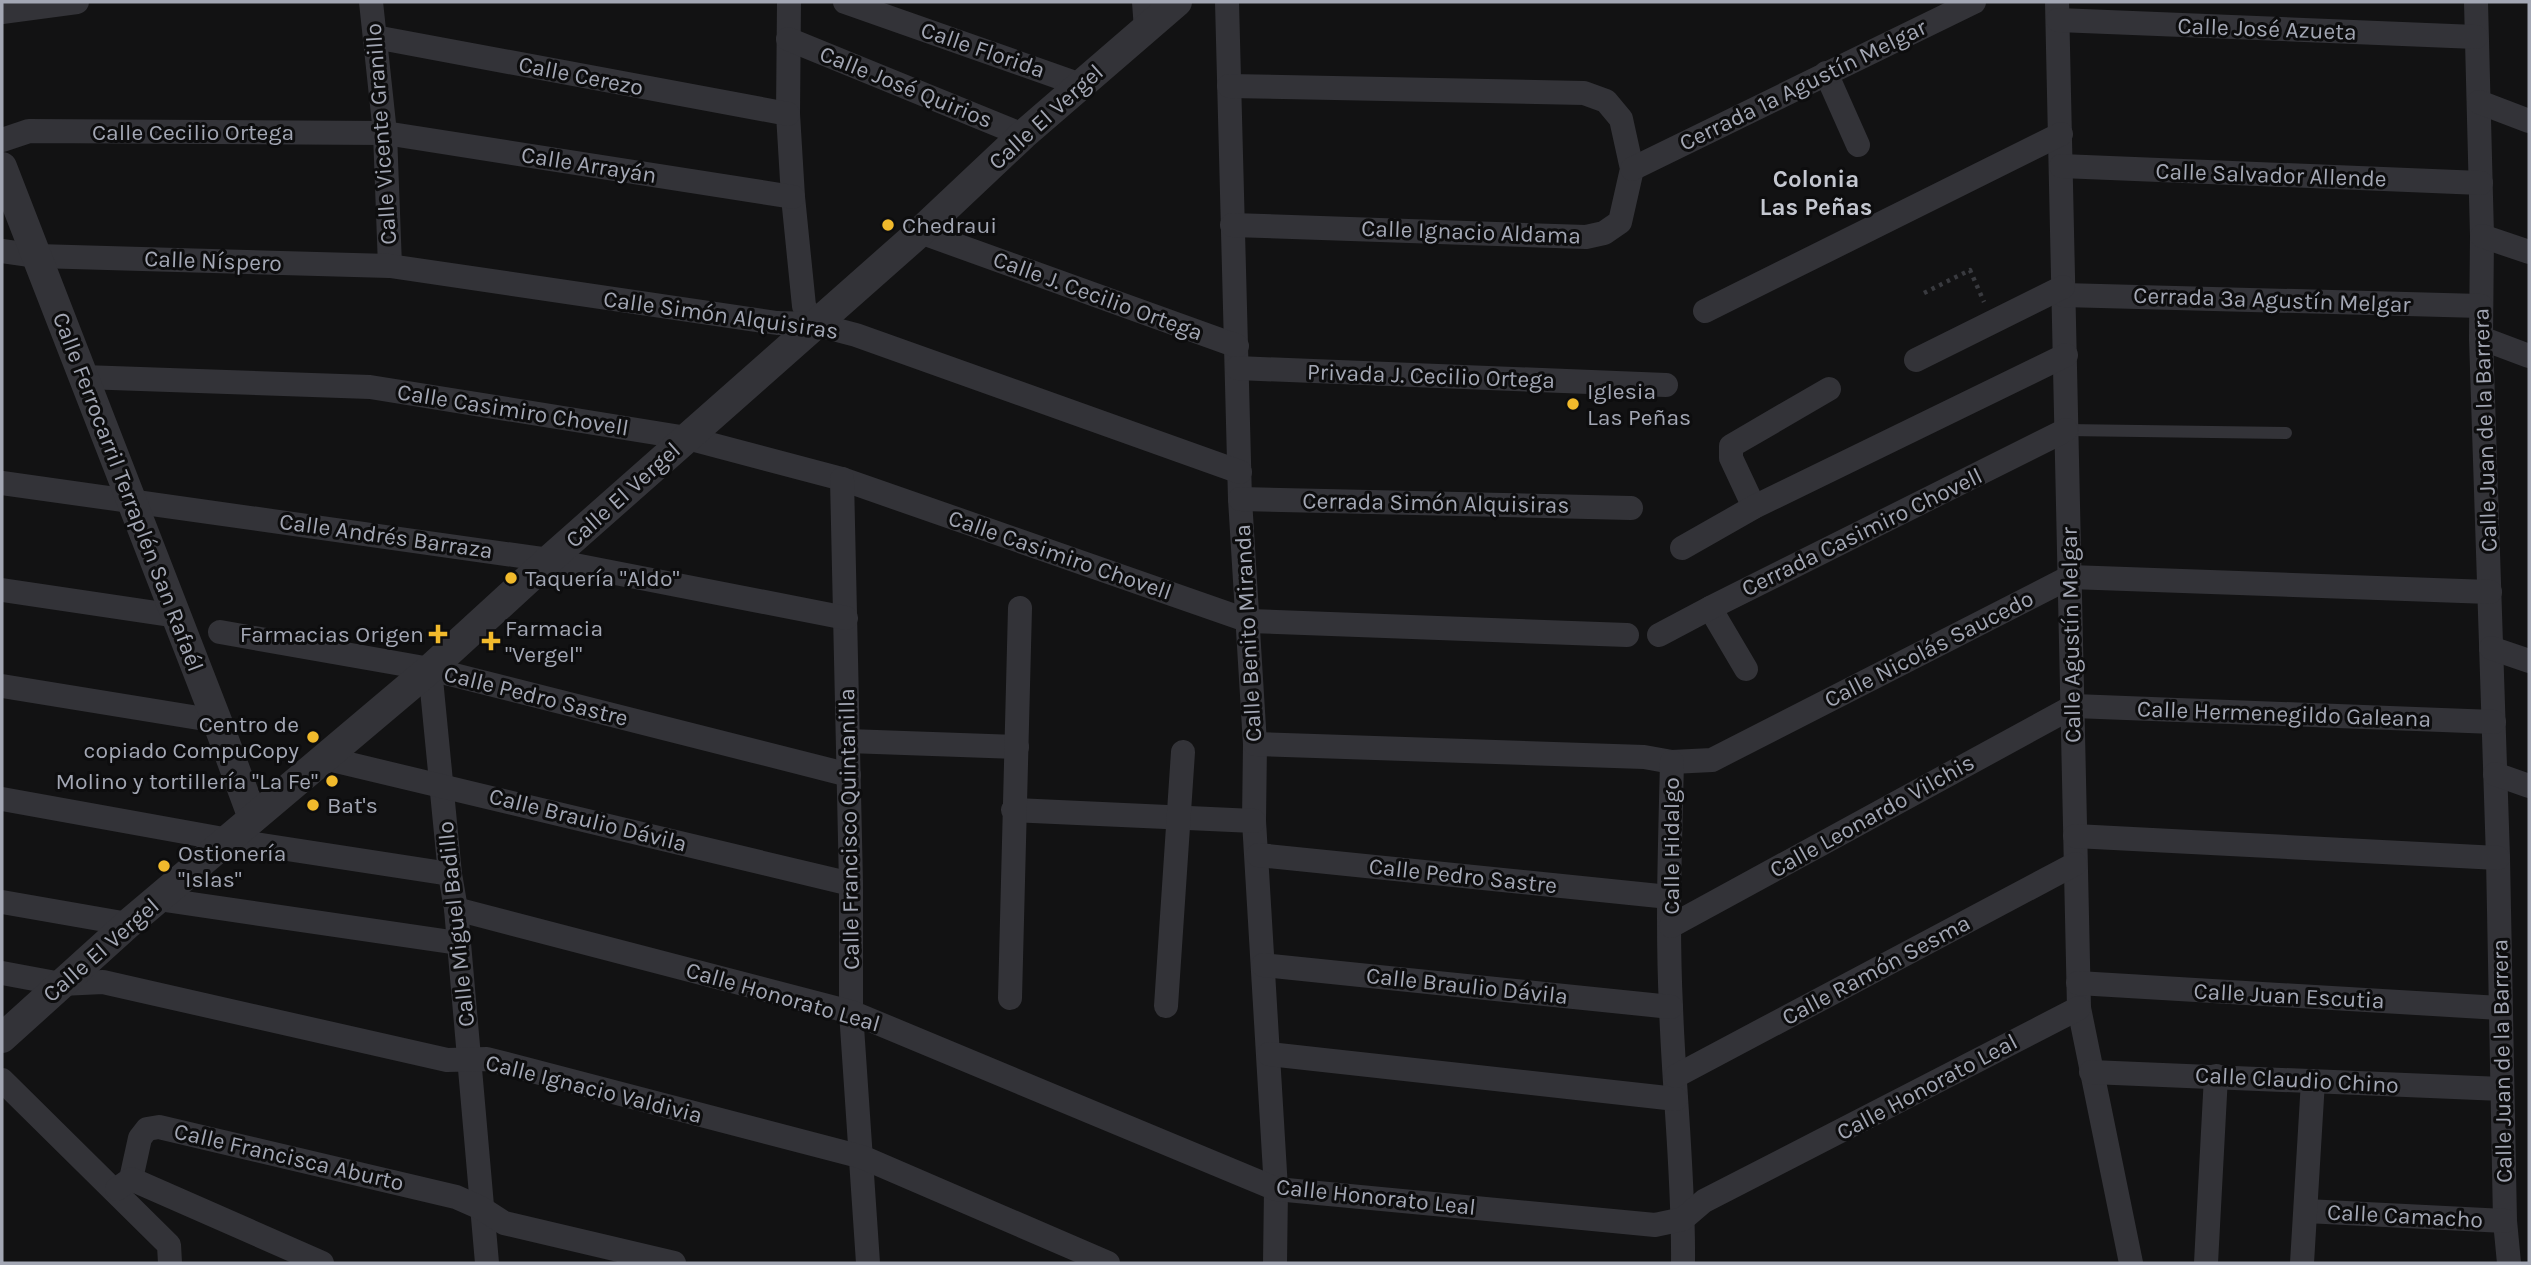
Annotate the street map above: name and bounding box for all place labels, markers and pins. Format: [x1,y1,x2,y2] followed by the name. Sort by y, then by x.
[902,212,997,239] place label: Chedraui
[880,217,896,233] marker: Chedraui
[1587,378,1691,431] place label: Iglesia Las Peñas
[1565,396,1581,412] marker: Iglesia Las Peñas
[525,565,680,592] place label: Taquería "Aldo"
[503,570,519,586] marker: Taquería "Aldo"
[505,615,603,668] place label: Farmacia "Vergel"
[240,621,424,648] place label: Farmacias Origen
[430,626,446,642] marker: Farmacias Origen
[483,633,499,649] marker: Farmacia "Vergel"
[84,711,299,764] place label: Centro de copiado CompuCopy
[305,729,321,745] marker: Centro de copiado CompuCopy
[55,768,318,795] place label: Molino y tortillería "La Fe"
[324,773,340,789] marker: Molino y tortillería "La Fe"
[327,792,378,819] place label: Bat's
[305,797,321,813] marker: Bat's
[178,840,287,893] place label: Ostionería "Islas"
[156,858,172,874] marker: Ostionería "Islas"

